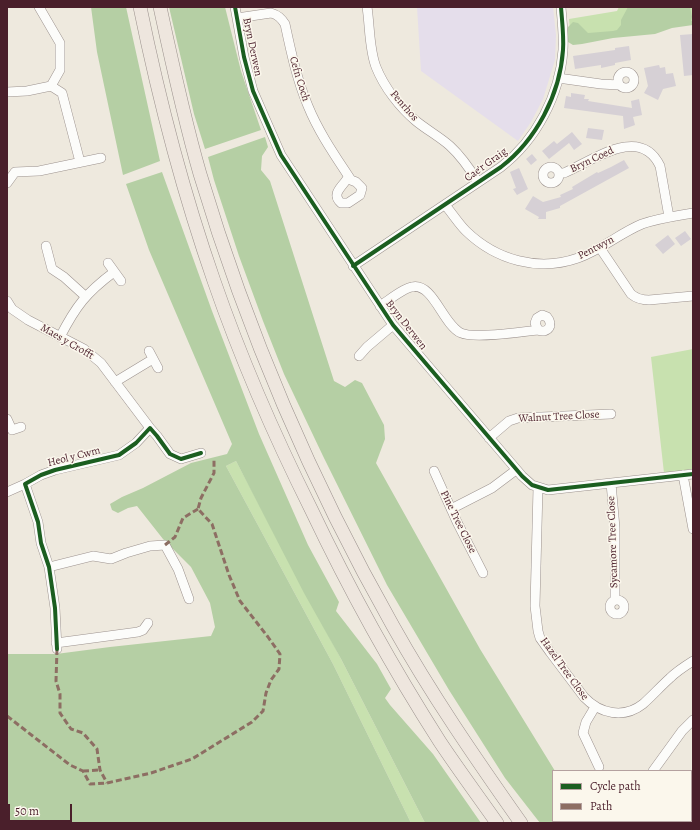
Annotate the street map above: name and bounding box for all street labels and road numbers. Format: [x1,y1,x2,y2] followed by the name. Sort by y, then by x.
[239,17,265,77] street label: Bryn Derwen
[286,55,312,103] street label: Cefn Coch
[387,88,421,124] street label: Penrhos
[568,144,616,176] street label: Bryn Coed
[462,145,510,185] street label: Cae'r Graig
[576,233,616,263] street label: Pentwyn
[382,297,430,353] street label: Bryn Derwen
[38,321,96,363] street label: Maes y Crofft
[518,408,600,426] street label: Walnut Tree Close
[46,444,102,470] street label: Heol y Cwm
[437,488,479,556] street label: Pine Tree Close
[605,496,621,588] street label: Sycamore Tree Close
[537,635,591,703] street label: Hazel Tree Close

